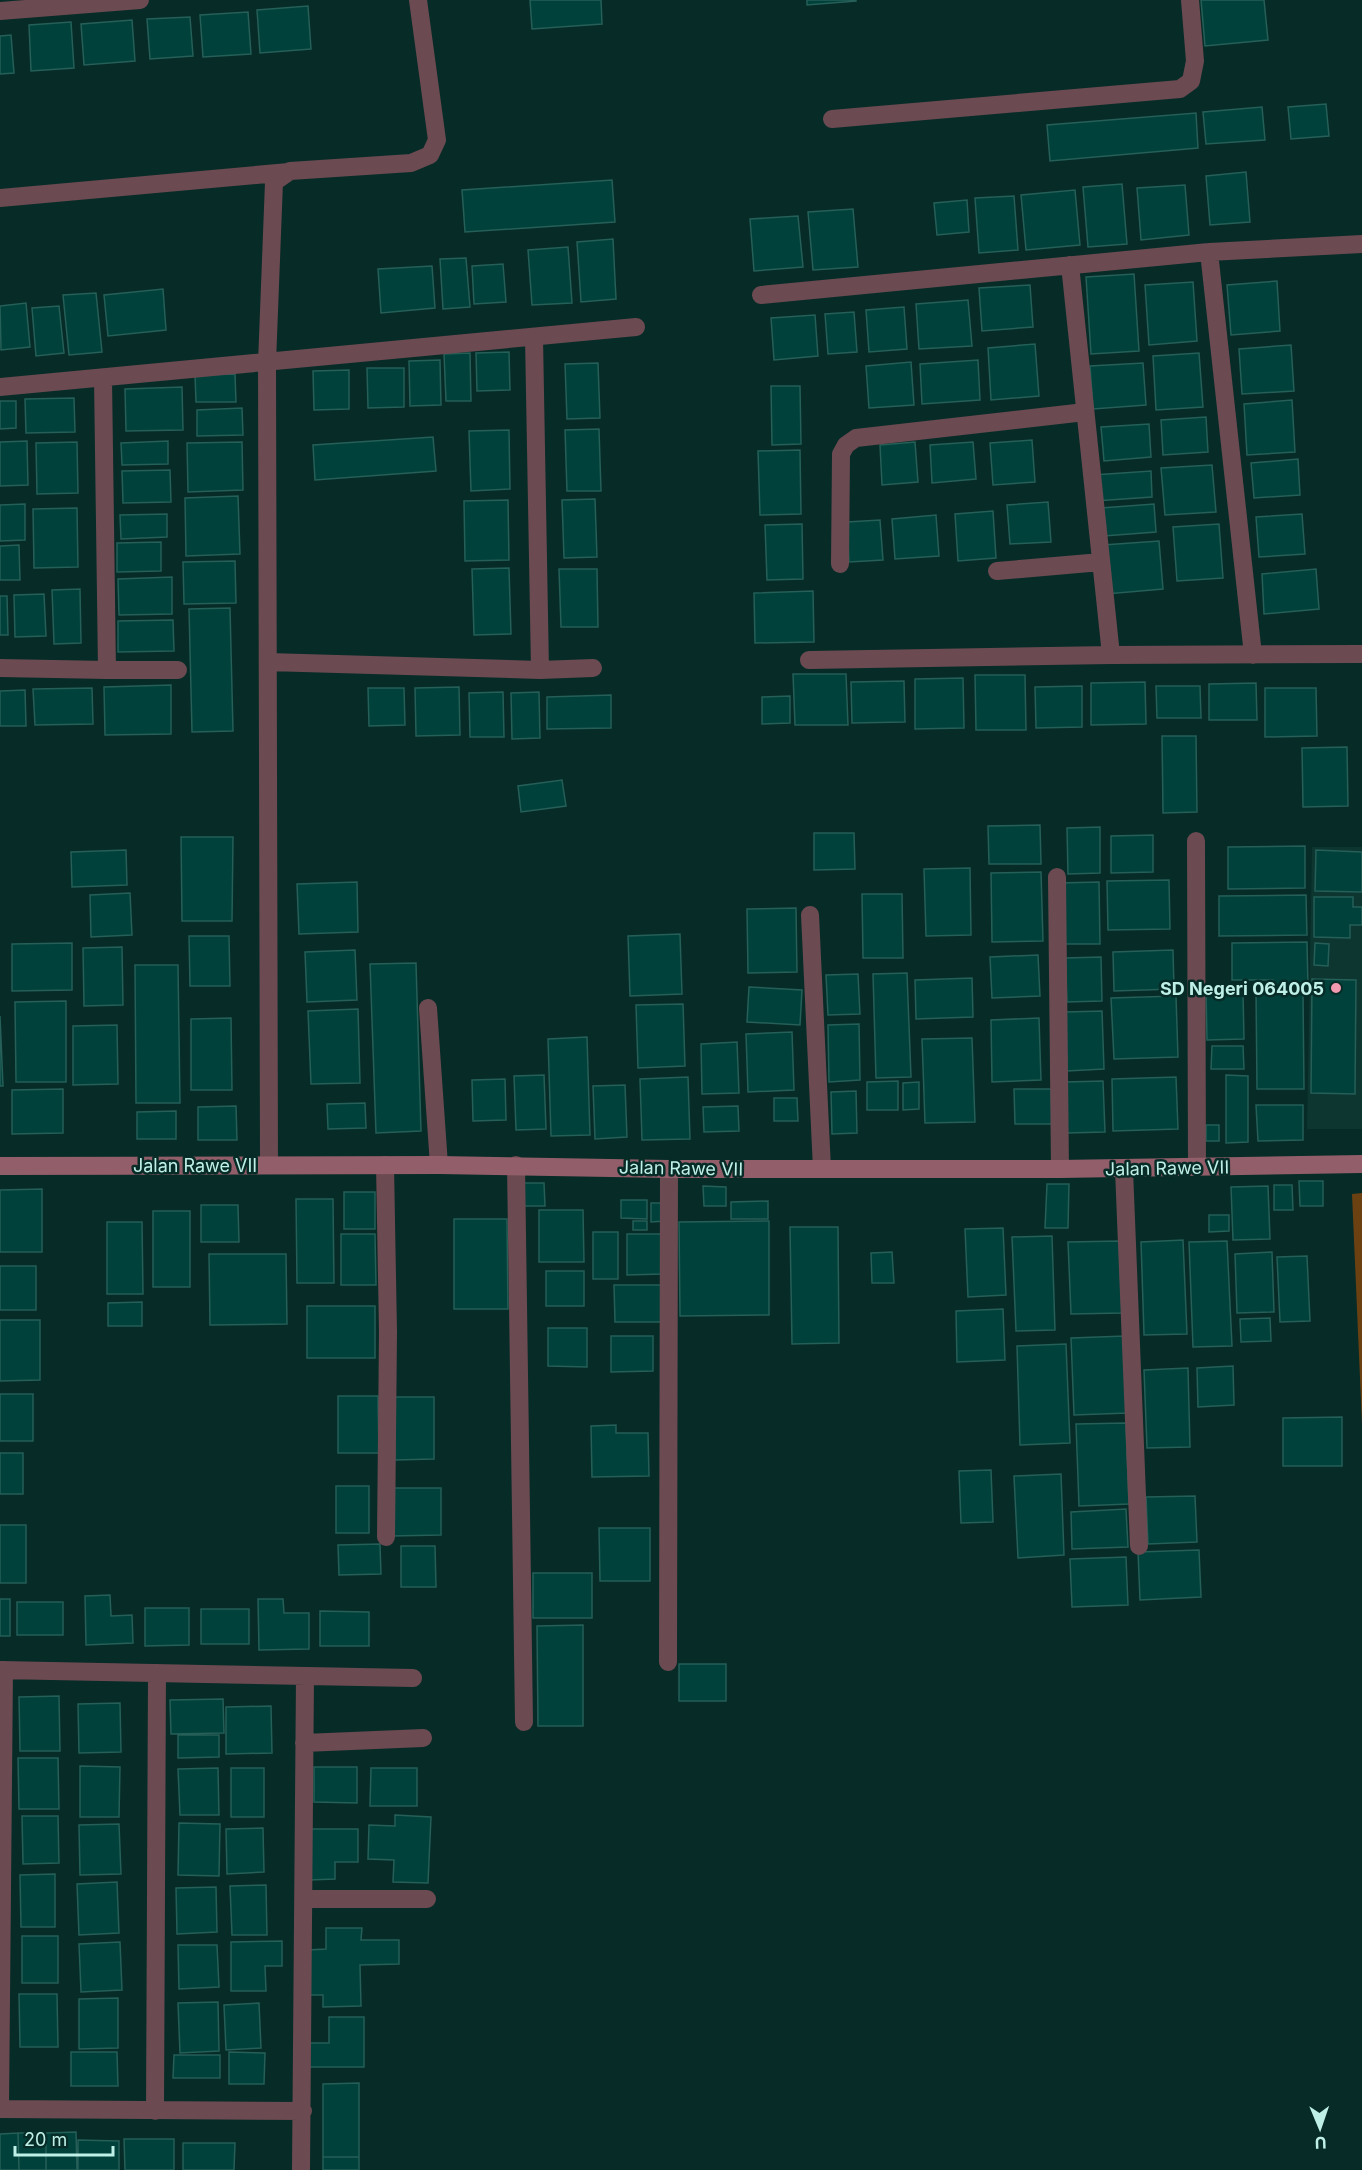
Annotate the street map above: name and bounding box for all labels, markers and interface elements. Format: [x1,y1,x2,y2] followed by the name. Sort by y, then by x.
[1160,978,1324,999] place label: SD Negeri 064005
[1329,981,1343,995] marker: SD Negeri 064005
[133,1155,257,1176] street label: Jalan Rawe VII
[619,1156,743,1180] street label: Jalan Rawe VII
[1105,1156,1229,1180] street label: Jalan Rawe VII
[1290,2098,1350,2158] north arrow
[15,2119,112,2157] scale bar
[24,2129,67,2150] text: 20 m
[1314,2133,1327,2153] text: U

